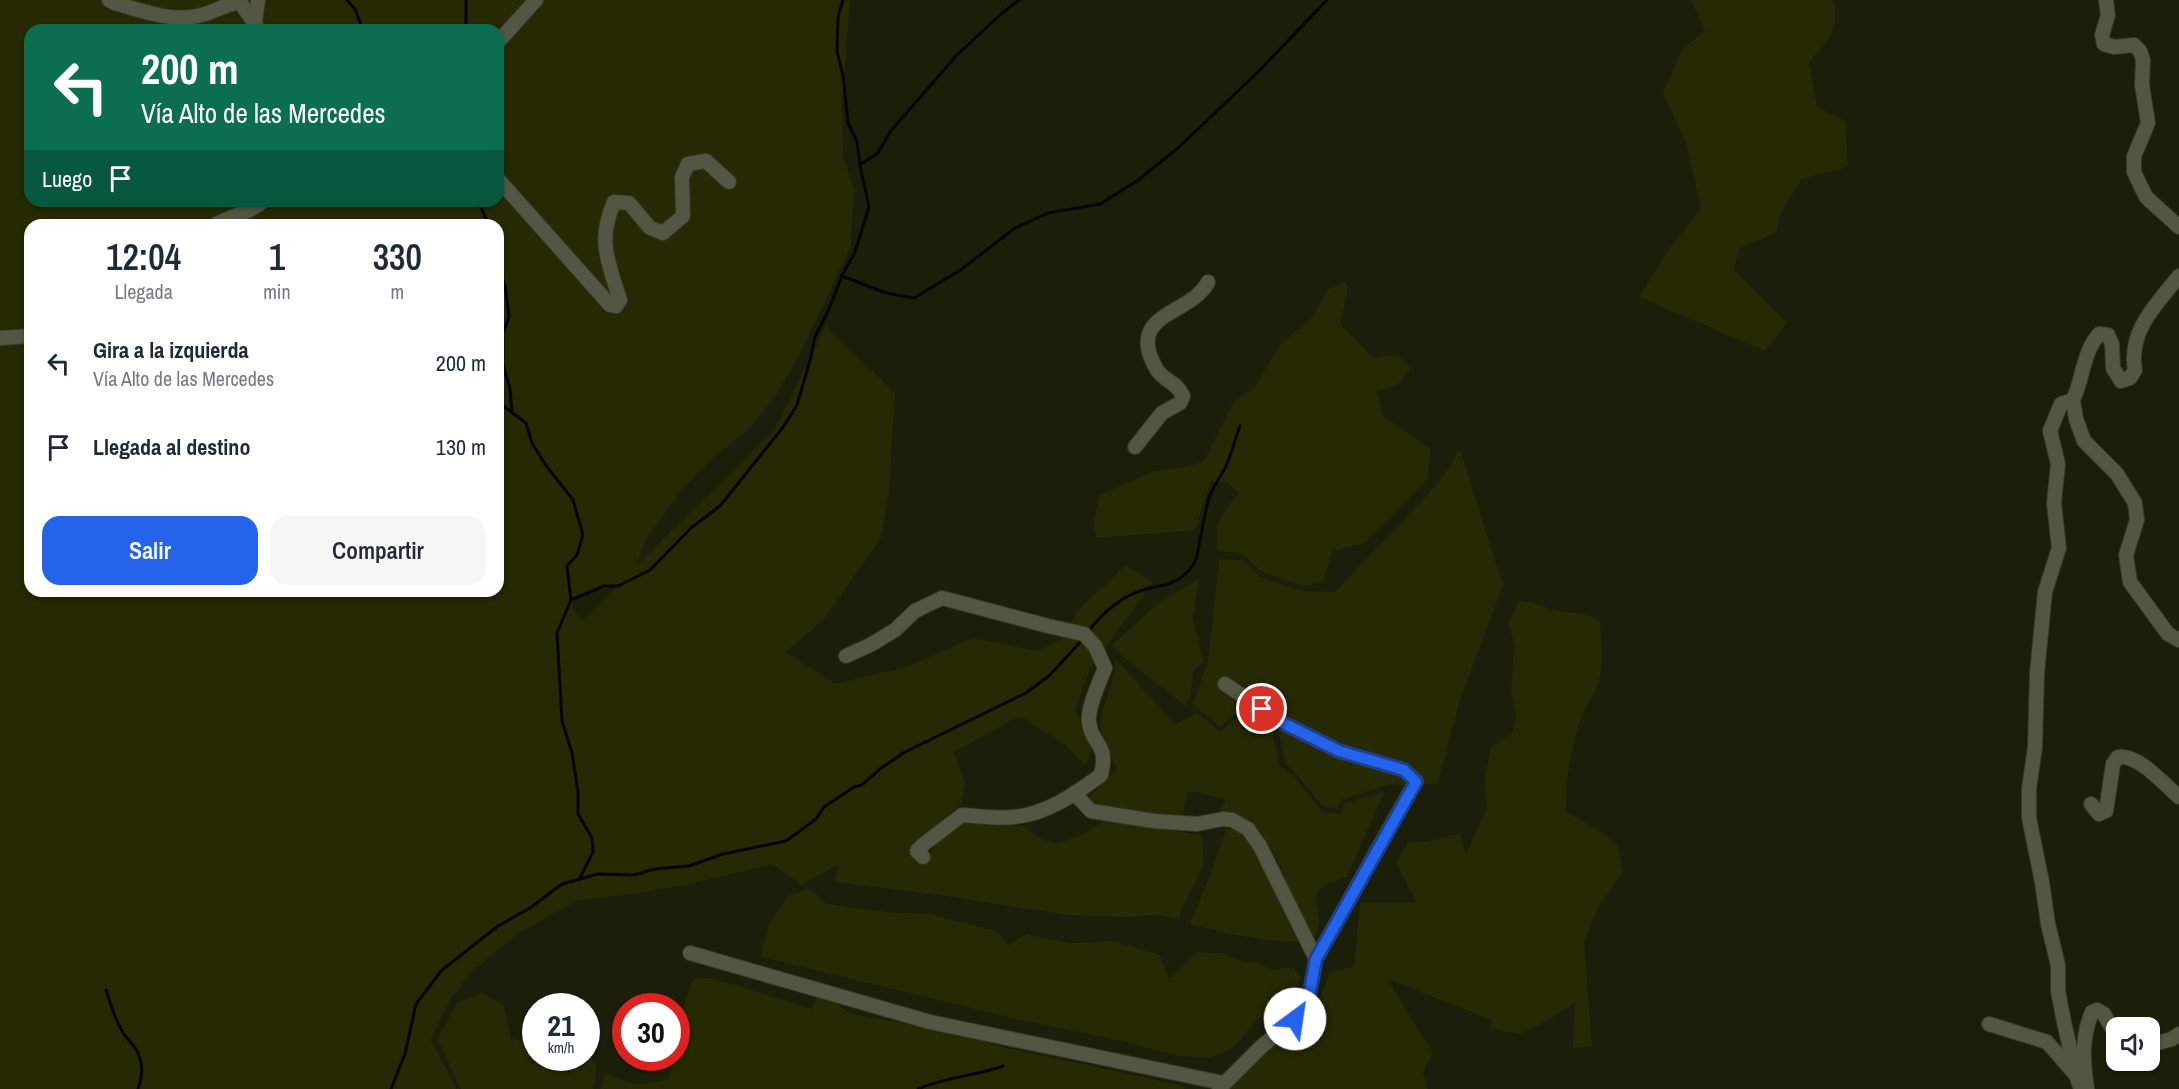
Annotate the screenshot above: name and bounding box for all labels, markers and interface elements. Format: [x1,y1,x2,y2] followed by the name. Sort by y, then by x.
[141,41,239,97] text: 200 m
[42,48,120,126] icon: left
[141,95,386,131] text: Vía Alto de las Mercedes
[104,162,137,195] icon: arrive
[42,164,92,194] text: Luego
[106,233,181,281] text: 12:04
[269,233,285,281] text: 1
[373,233,422,281] text: 330
[114,278,173,305] text: Llegada
[263,278,291,305] text: min
[390,278,404,305] text: m
[93,335,248,365] text: Gira a la izquierda
[42,347,75,380] icon: left
[436,348,486,378] text: 200 m
[93,365,274,392] text: Vía Alto de las Mercedes
[42,431,75,464] icon: arrive
[93,432,250,462] text: Llegada al destino
[436,432,486,462] text: 130 m
[42,516,258,585] button: Salir
[270,516,486,585] button: Compartir
[1236,683,1287,734] pin
[1245,692,1278,725] icon: arrive
[1263,987,1327,1051] position arrow
[612,993,690,1071] speed limit sign: 30
[547,1005,575,1045] text: 21
[2106,1017,2160,1071] map controls
[2106,1017,2160,1071] button: sound
[548,1037,574,1058] text: km/h

